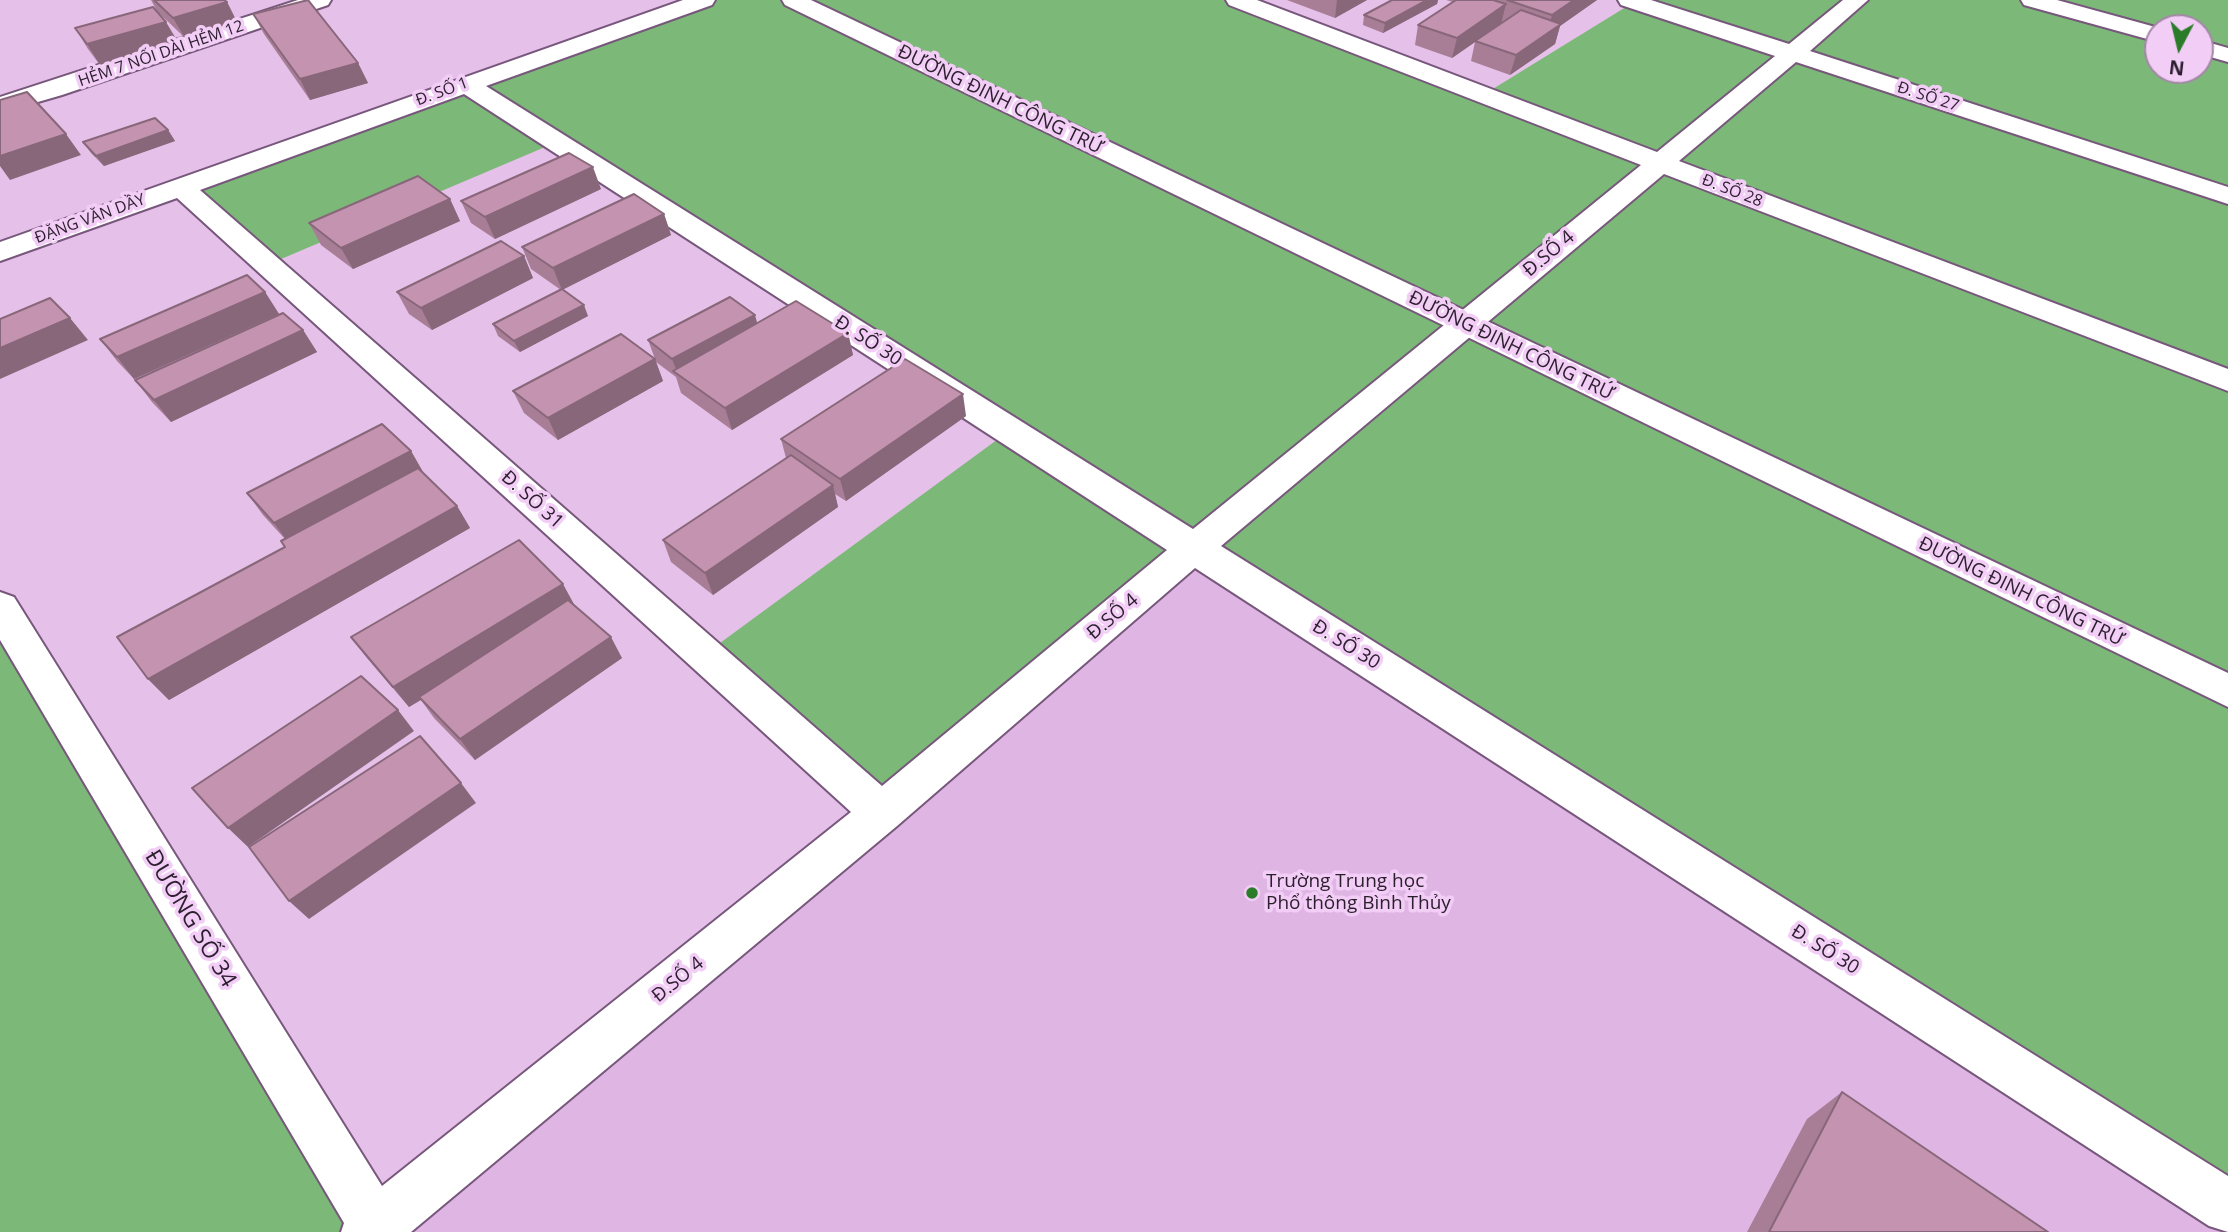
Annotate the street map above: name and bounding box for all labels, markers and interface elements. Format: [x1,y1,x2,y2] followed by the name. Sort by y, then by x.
[2144,14,2214,84] north arrow
[76,17,246,91] street label: HẺM 7 NỐI DÀI HẺM 12
[894,40,1106,160] street label: ĐƯỜNG ĐINH CÔNG TRỨ
[2167,54,2186,82] text: N
[413,74,471,110] street label: Đ. SỐ 1
[1895,78,1961,116] street label: Đ. SỐ 27
[1699,171,1765,211] street label: Đ. SỐ 28
[32,190,148,248] street label: ĐẶNG VĂN DẦY
[1519,226,1579,282] street label: Đ.SỐ 4
[1405,286,1617,406] street label: ĐƯỜNG ĐINH CÔNG TRỨ
[830,311,906,371] street label: Đ. SỐ 30
[496,466,568,534] street label: Đ. SỐ 31
[1915,532,2127,652] street label: ĐƯỜNG ĐINH CÔNG TRỨ
[1083,589,1143,645] street label: Đ.SỐ 4
[1308,615,1384,675] street label: Đ. SỐ 30
[138,845,242,993] street label: ĐƯỜNG SỐ 34
[1266,871,1451,915] place label: Trường Trung học Phổ thông Bình Thủy
[1244,885,1260,901] marker: Trường Trung học Phổ thông Bình Thủy
[1787,920,1863,980] street label: Đ. SỐ 30
[648,952,708,1008] street label: Đ.SỐ 4

